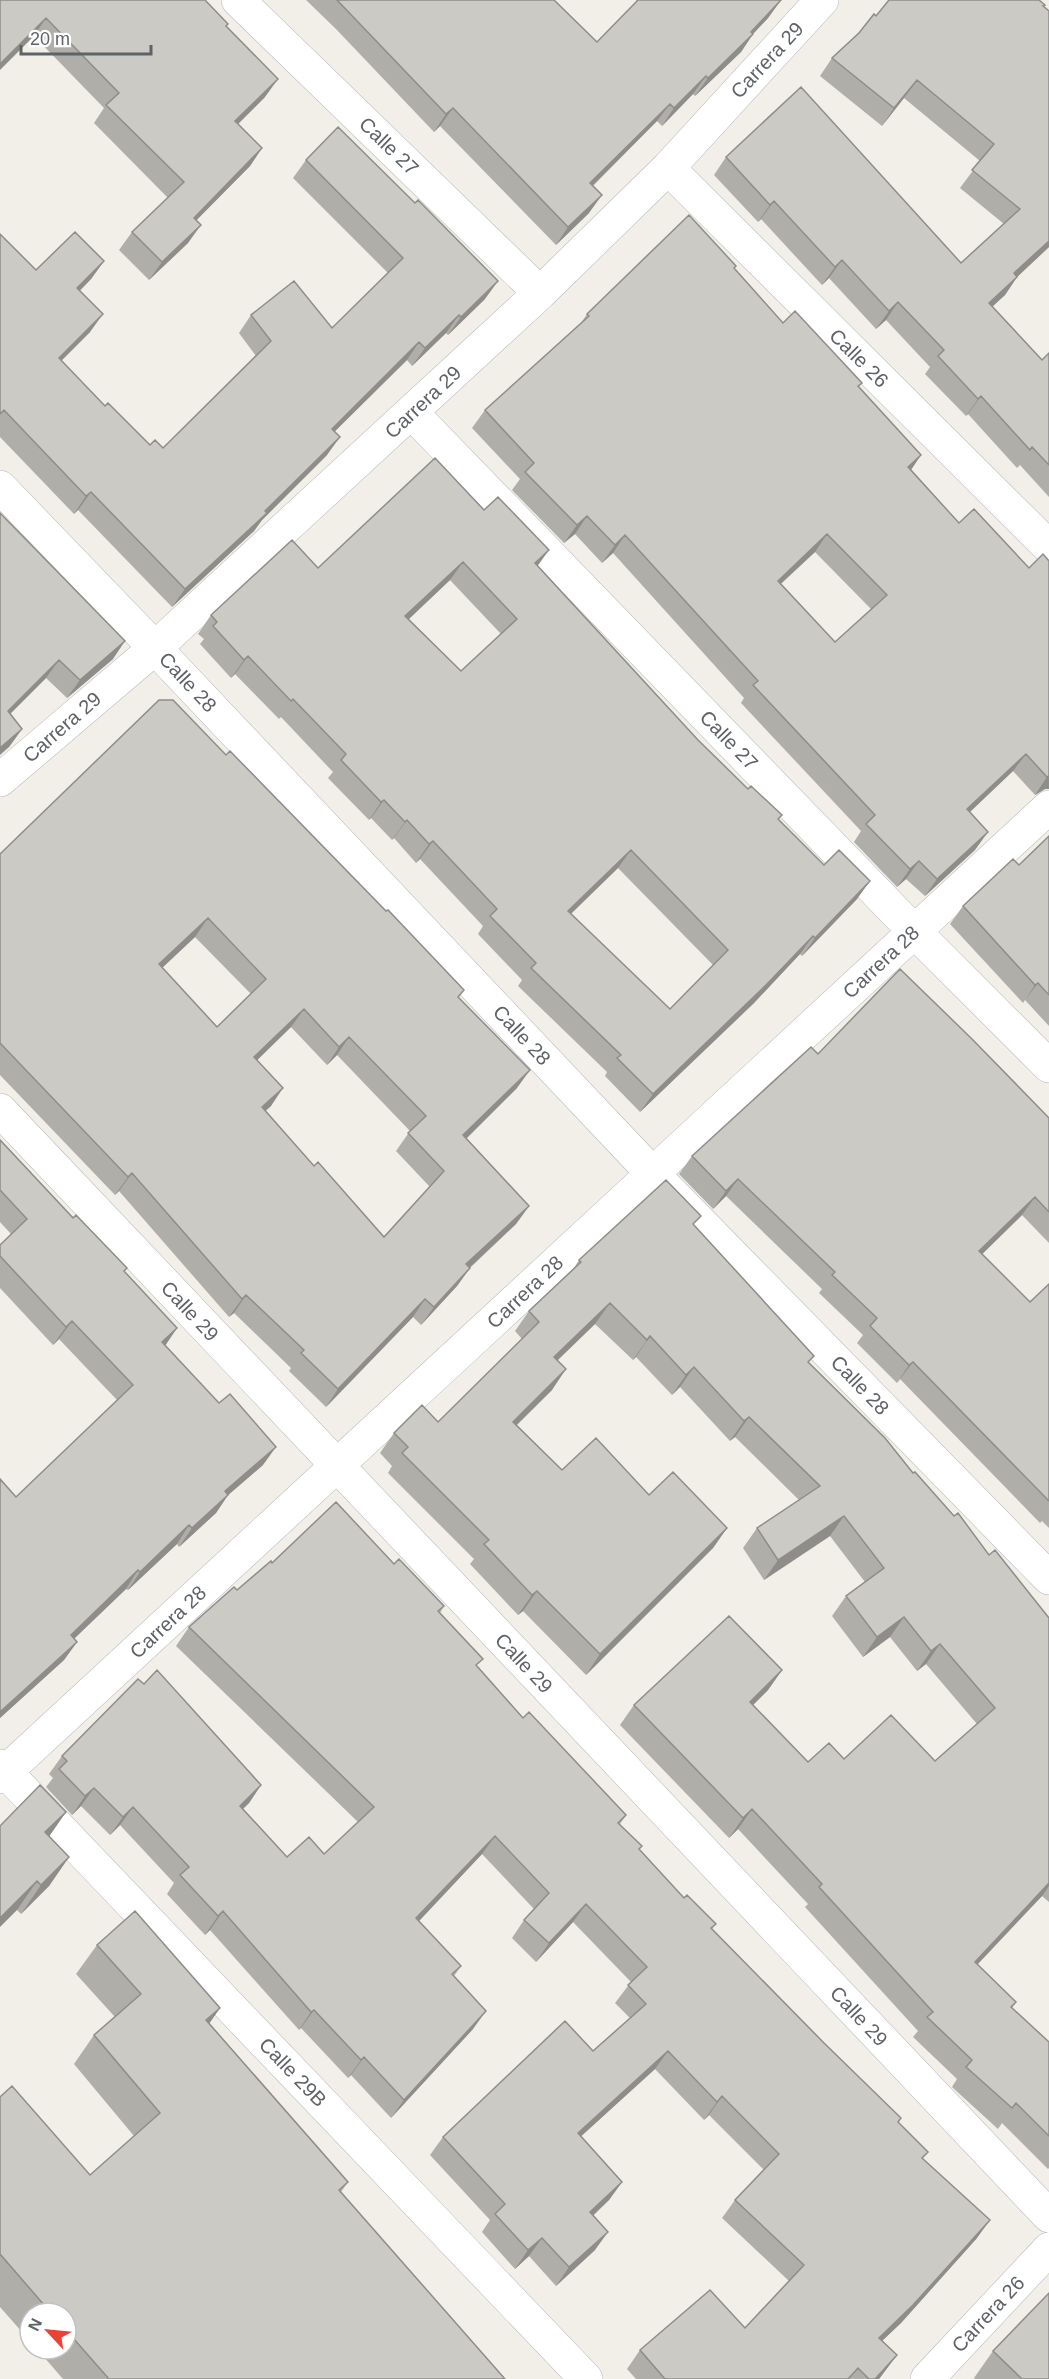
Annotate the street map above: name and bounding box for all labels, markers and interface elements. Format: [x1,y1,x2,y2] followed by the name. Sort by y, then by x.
[21,18,152,56] scale bar
[726,18,808,102] street label: Carrera 29
[30,29,70,49] text: 20 m
[355,113,423,179] street label: Calle 27
[825,324,893,392] street label: Calle 26
[381,361,465,443] street label: Carrera 29
[155,648,221,716] street label: Calle 28
[19,687,105,767] street label: Carrera 29
[696,706,762,774] street label: Calle 27
[839,921,923,1003] street label: Carrera 28
[489,1001,555,1069] street label: Calle 28
[483,1251,567,1333] street label: Carrera 28
[157,1277,223,1345] street label: Calle 29
[827,1351,893,1419] street label: Calle 28
[126,1581,210,1663] street label: Carrera 28
[491,1629,557,1697] street label: Calle 29
[826,1982,892,2050] street label: Calle 29
[255,2033,331,2111] street label: Calle 29B
[947,2272,1029,2356] street label: Carrera 26
[18,2301,78,2361] north arrow
[25,2316,45,2334] text: N

